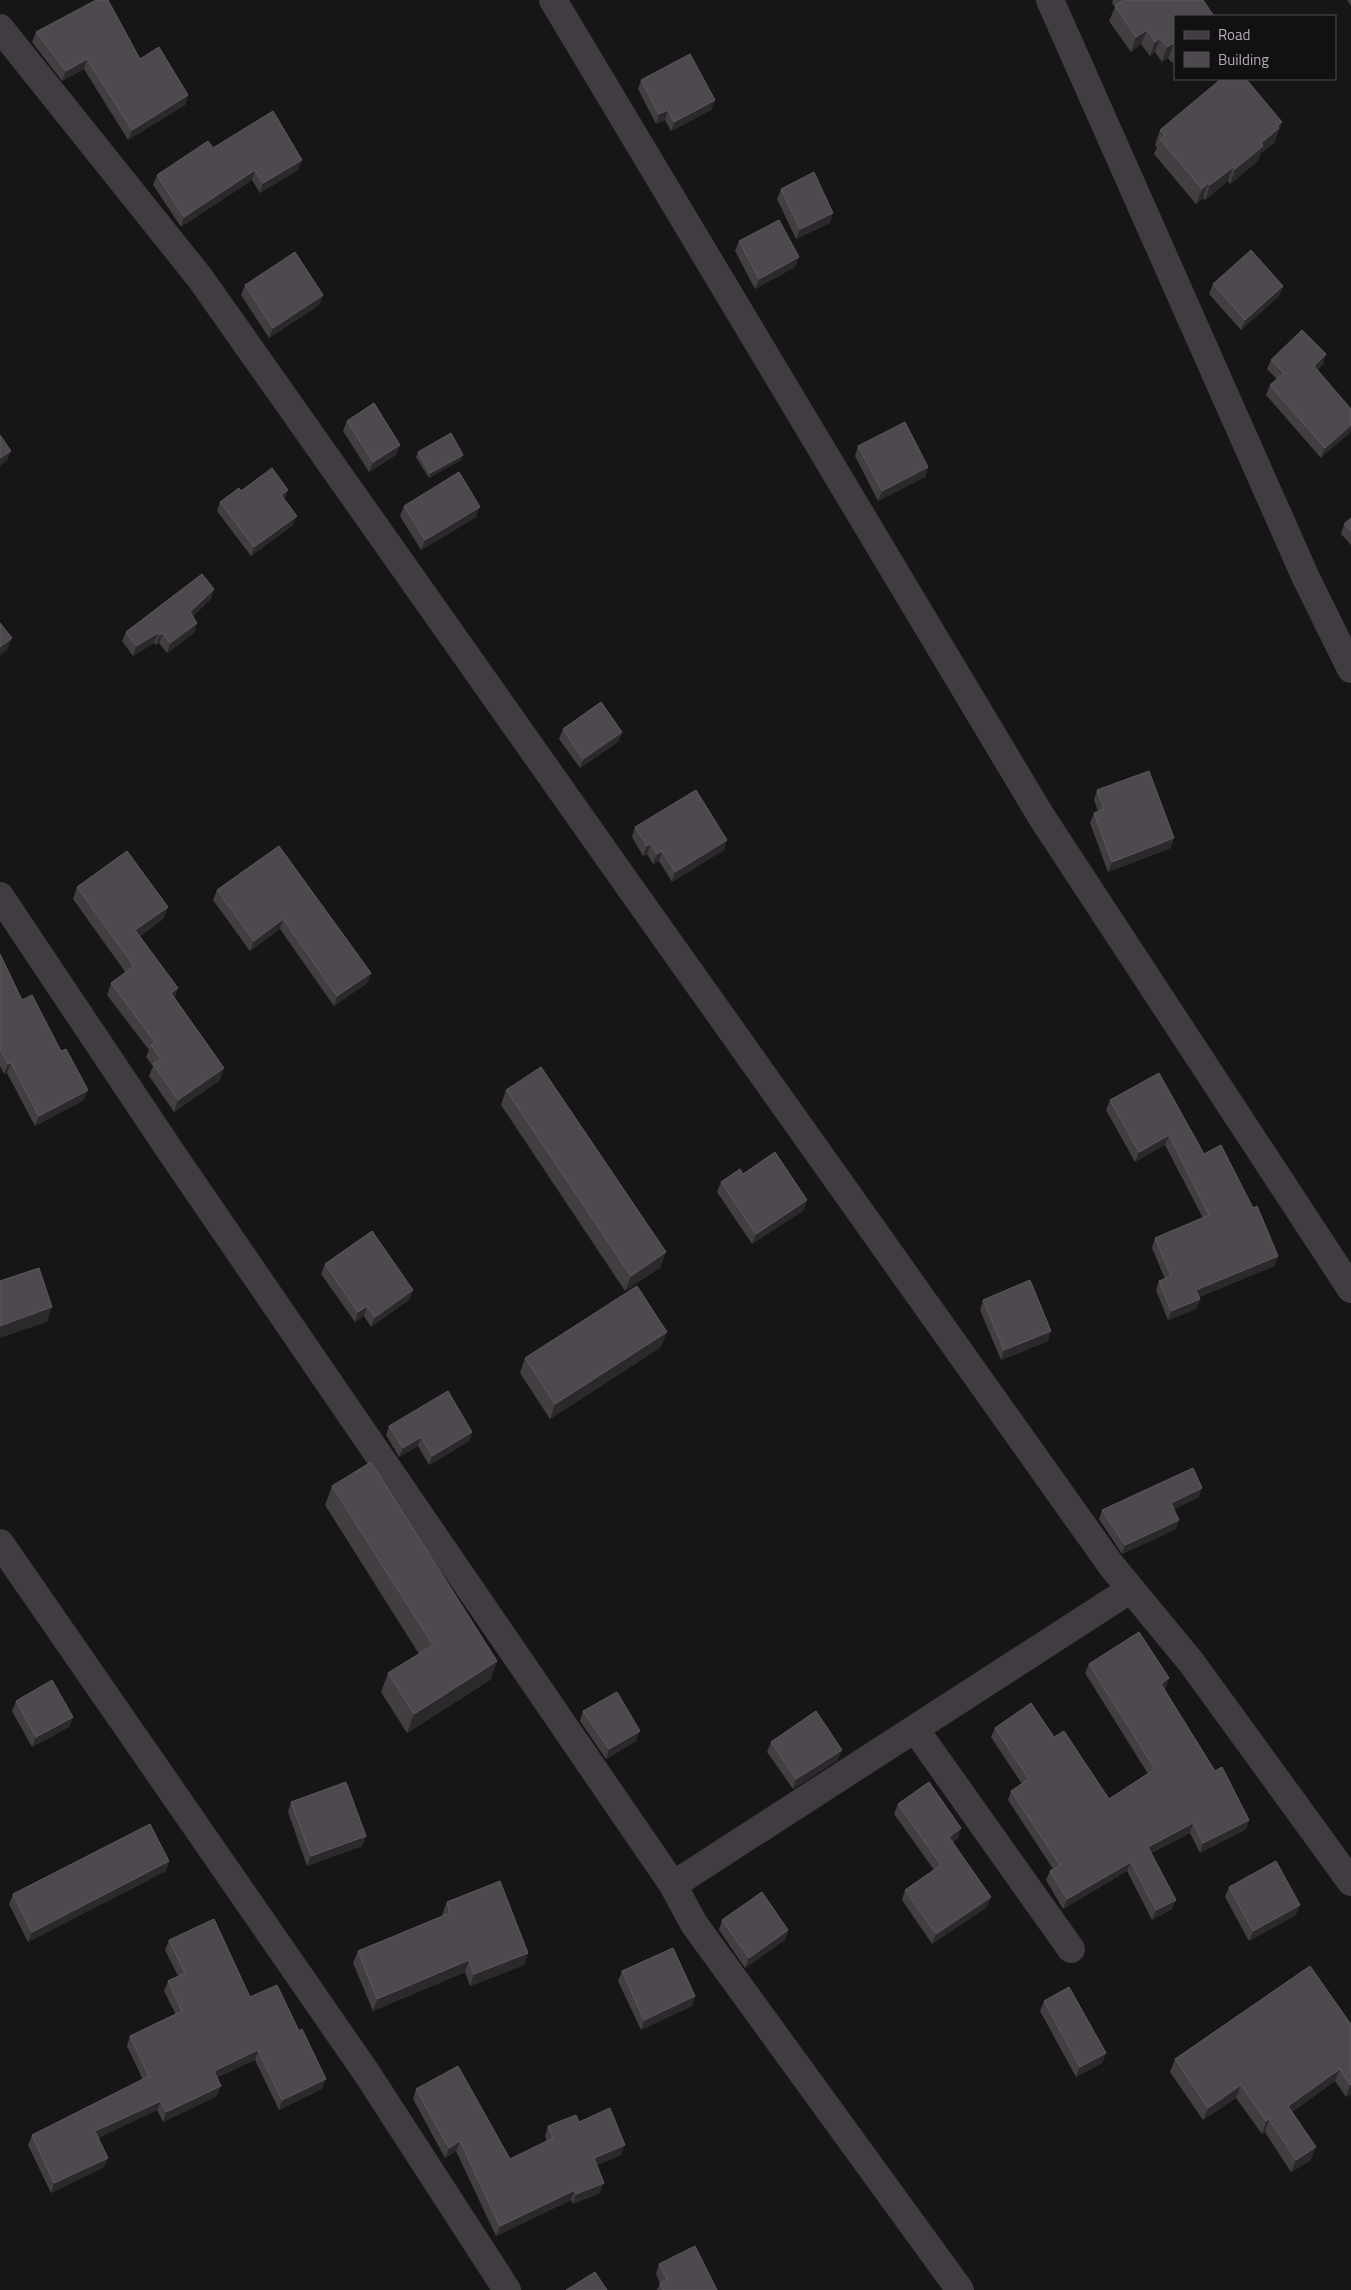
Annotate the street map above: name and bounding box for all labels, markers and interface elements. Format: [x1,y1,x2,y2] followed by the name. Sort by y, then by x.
[1174,15,1336,80] legend
[1218,23,1250,46] text: Road
[1218,48,1269,71] text: Building

